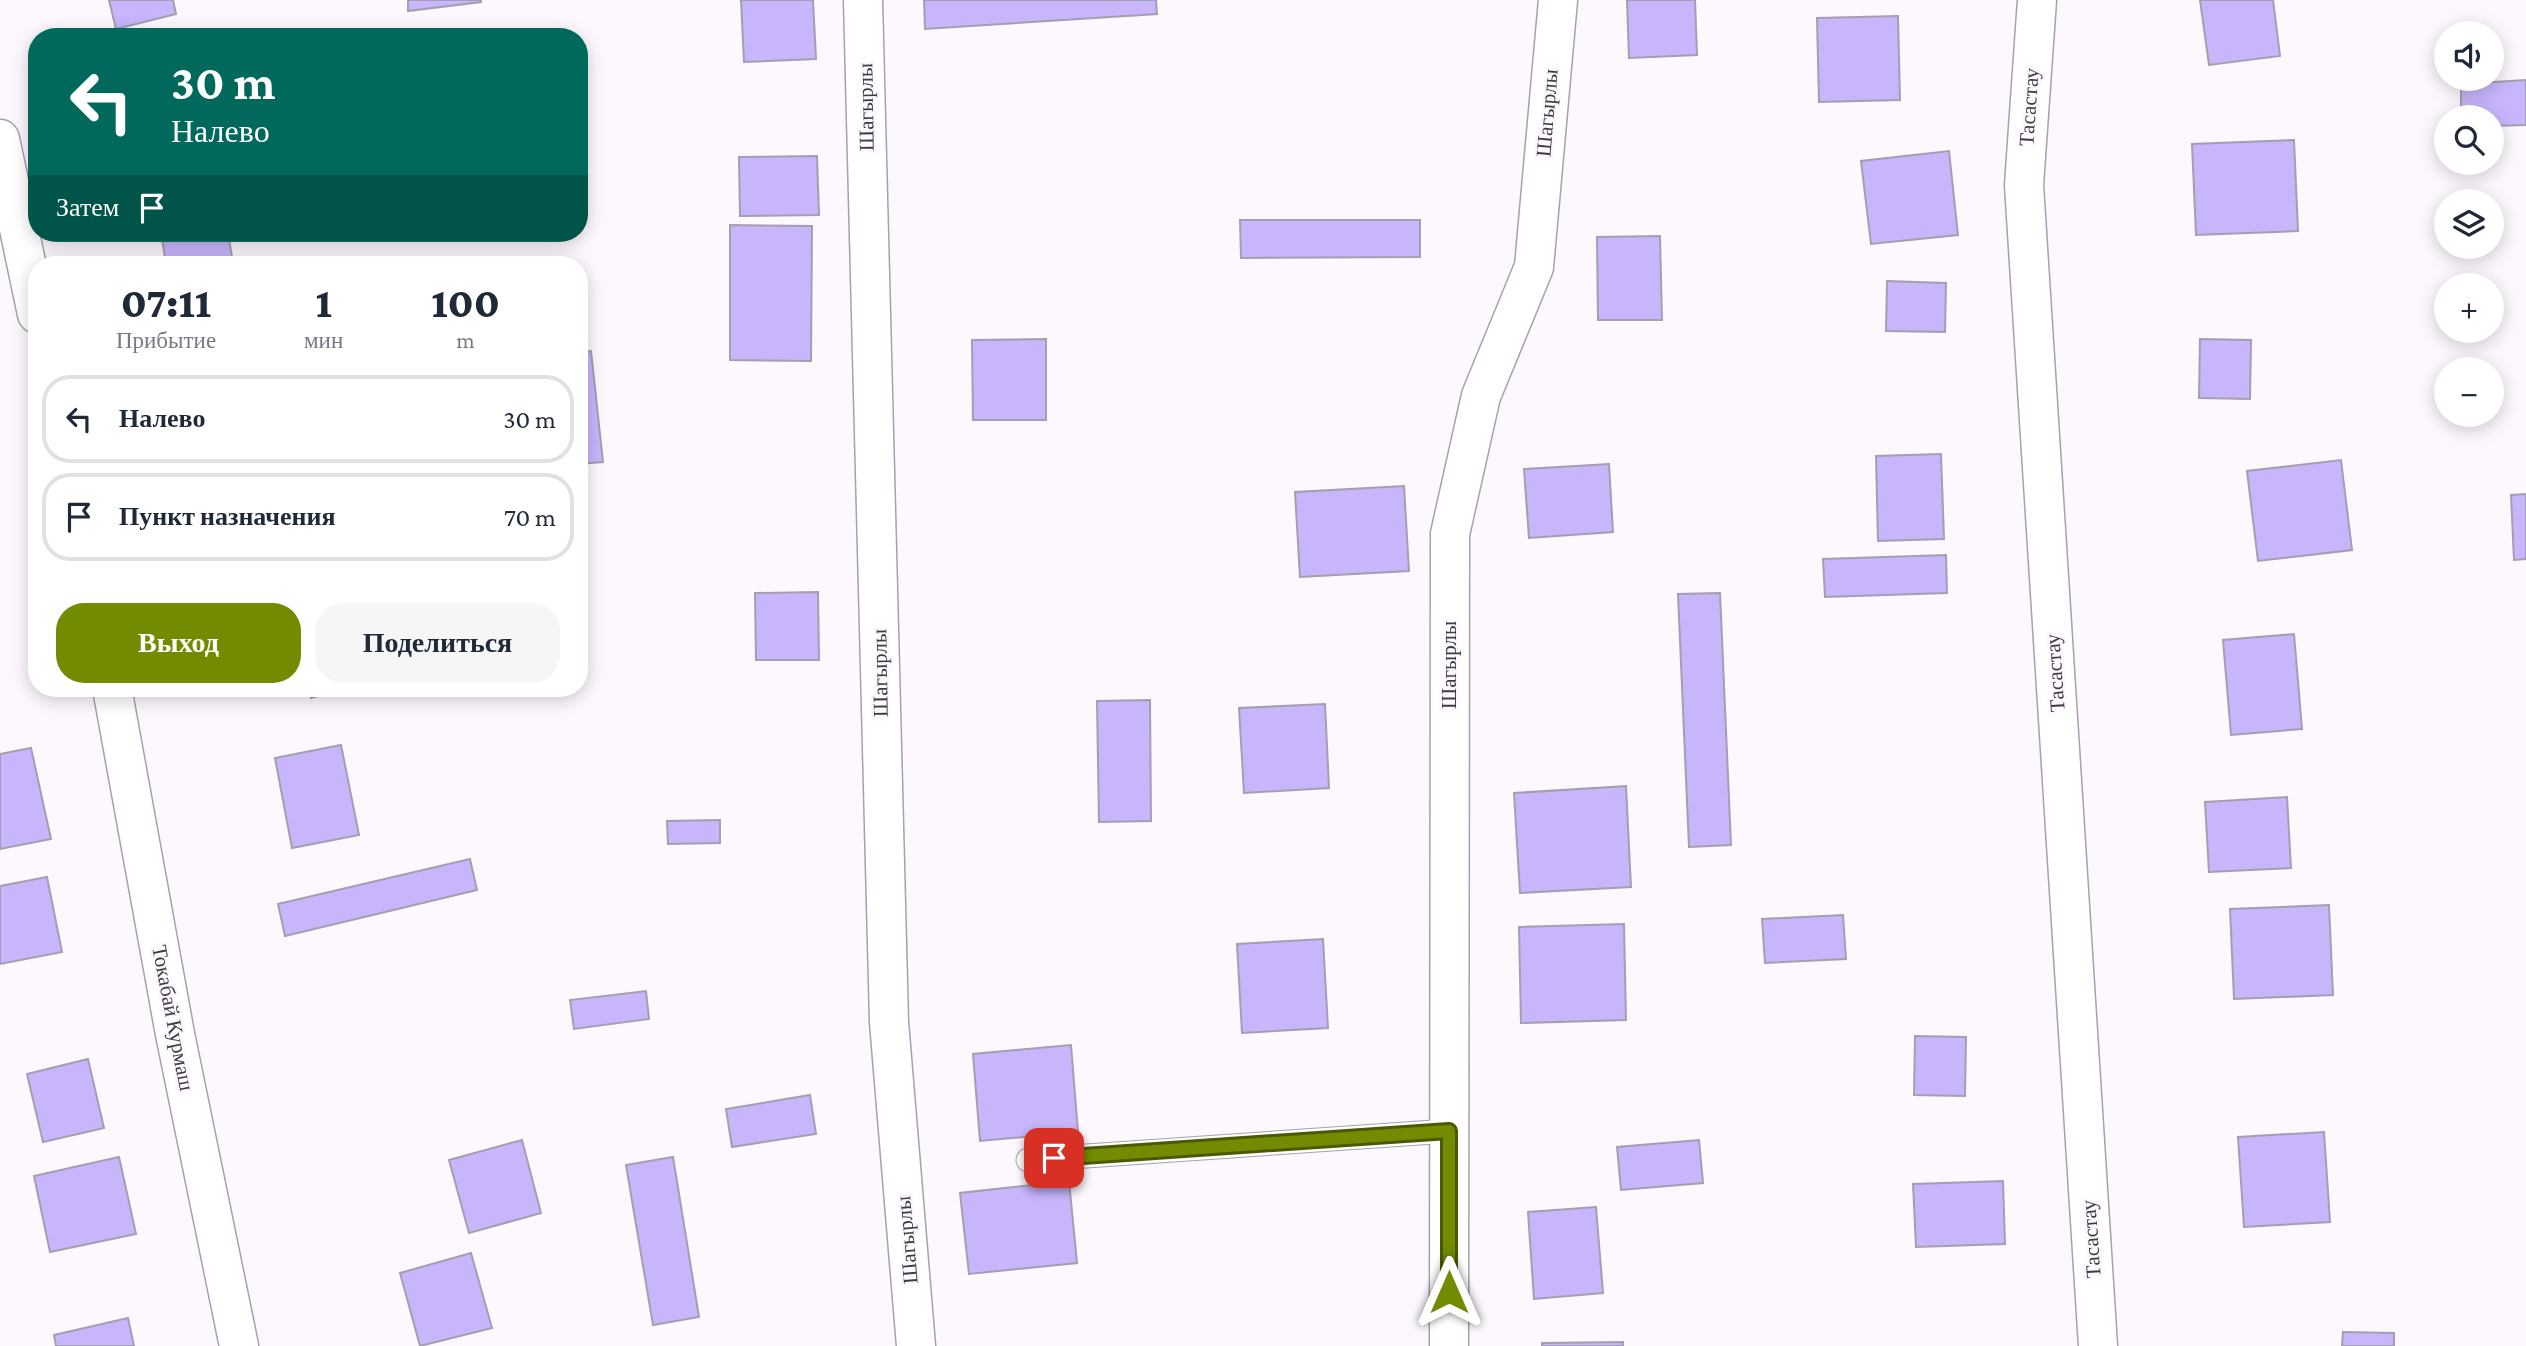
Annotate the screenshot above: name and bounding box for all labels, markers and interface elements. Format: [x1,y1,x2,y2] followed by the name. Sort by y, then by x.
[2434,21,2504,427] map controls
[2434,21,2504,91] button: sound
[171,55,276,110] text: 30 m
[56,56,147,147] icon: left
[853,63,879,151] street label: Шагырлы
[2014,67,2044,147] street label: Тасастау
[1531,68,1563,158] street label: Шагырлы
[2434,105,2504,175] button: search
[171,113,270,149] text: Налево
[133,189,171,227] icon: arrive
[2434,189,2504,259] button: layers
[56,193,119,222] text: Затем
[2434,273,2504,343] button: +
[121,279,211,326] text: 07:11
[315,279,332,326] text: 1
[431,279,500,326] text: 100
[116,327,216,353] text: Прибытие
[304,327,343,353] text: мин
[456,327,475,353] text: m
[2434,357,2504,427] button: −
[60,400,98,438] icon: left
[119,404,205,433] text: Налево
[503,405,556,434] text: 30 m
[60,498,98,536] icon: arrive
[119,502,336,531] text: Пункт назначения
[504,503,556,532] text: 70 m
[56,603,301,683] button: Выход
[315,603,560,683] button: Поделиться
[1437,621,1461,709] street label: Шагырлы
[867,629,893,717] street label: Шагырлы
[2040,633,2070,713] street label: Тасастау
[147,943,199,1093] street label: Токабай Курмаш
[1024,1128,1084,1188] pin
[1035,1139,1073,1177] icon: arrive
[891,1195,923,1285] street label: Шагырлы
[2076,1199,2106,1279] street label: Тасастау
[1412,1255,1486,1329] position arrow

